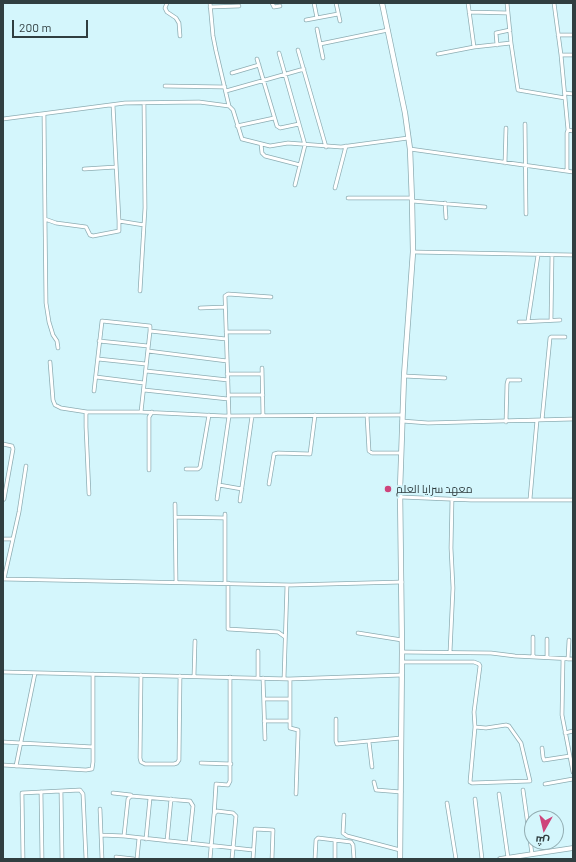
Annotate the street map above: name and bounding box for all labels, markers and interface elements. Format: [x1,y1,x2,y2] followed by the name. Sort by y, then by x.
[14,12,90,38] scale bar
[19,20,51,34] text: 200 m
[396,482,473,496] place label: معهد سرايا العلم
[383,484,393,494] marker: معهد سرايا العلم
[524,810,564,850] north arrow
[535,834,550,849] text: ش

